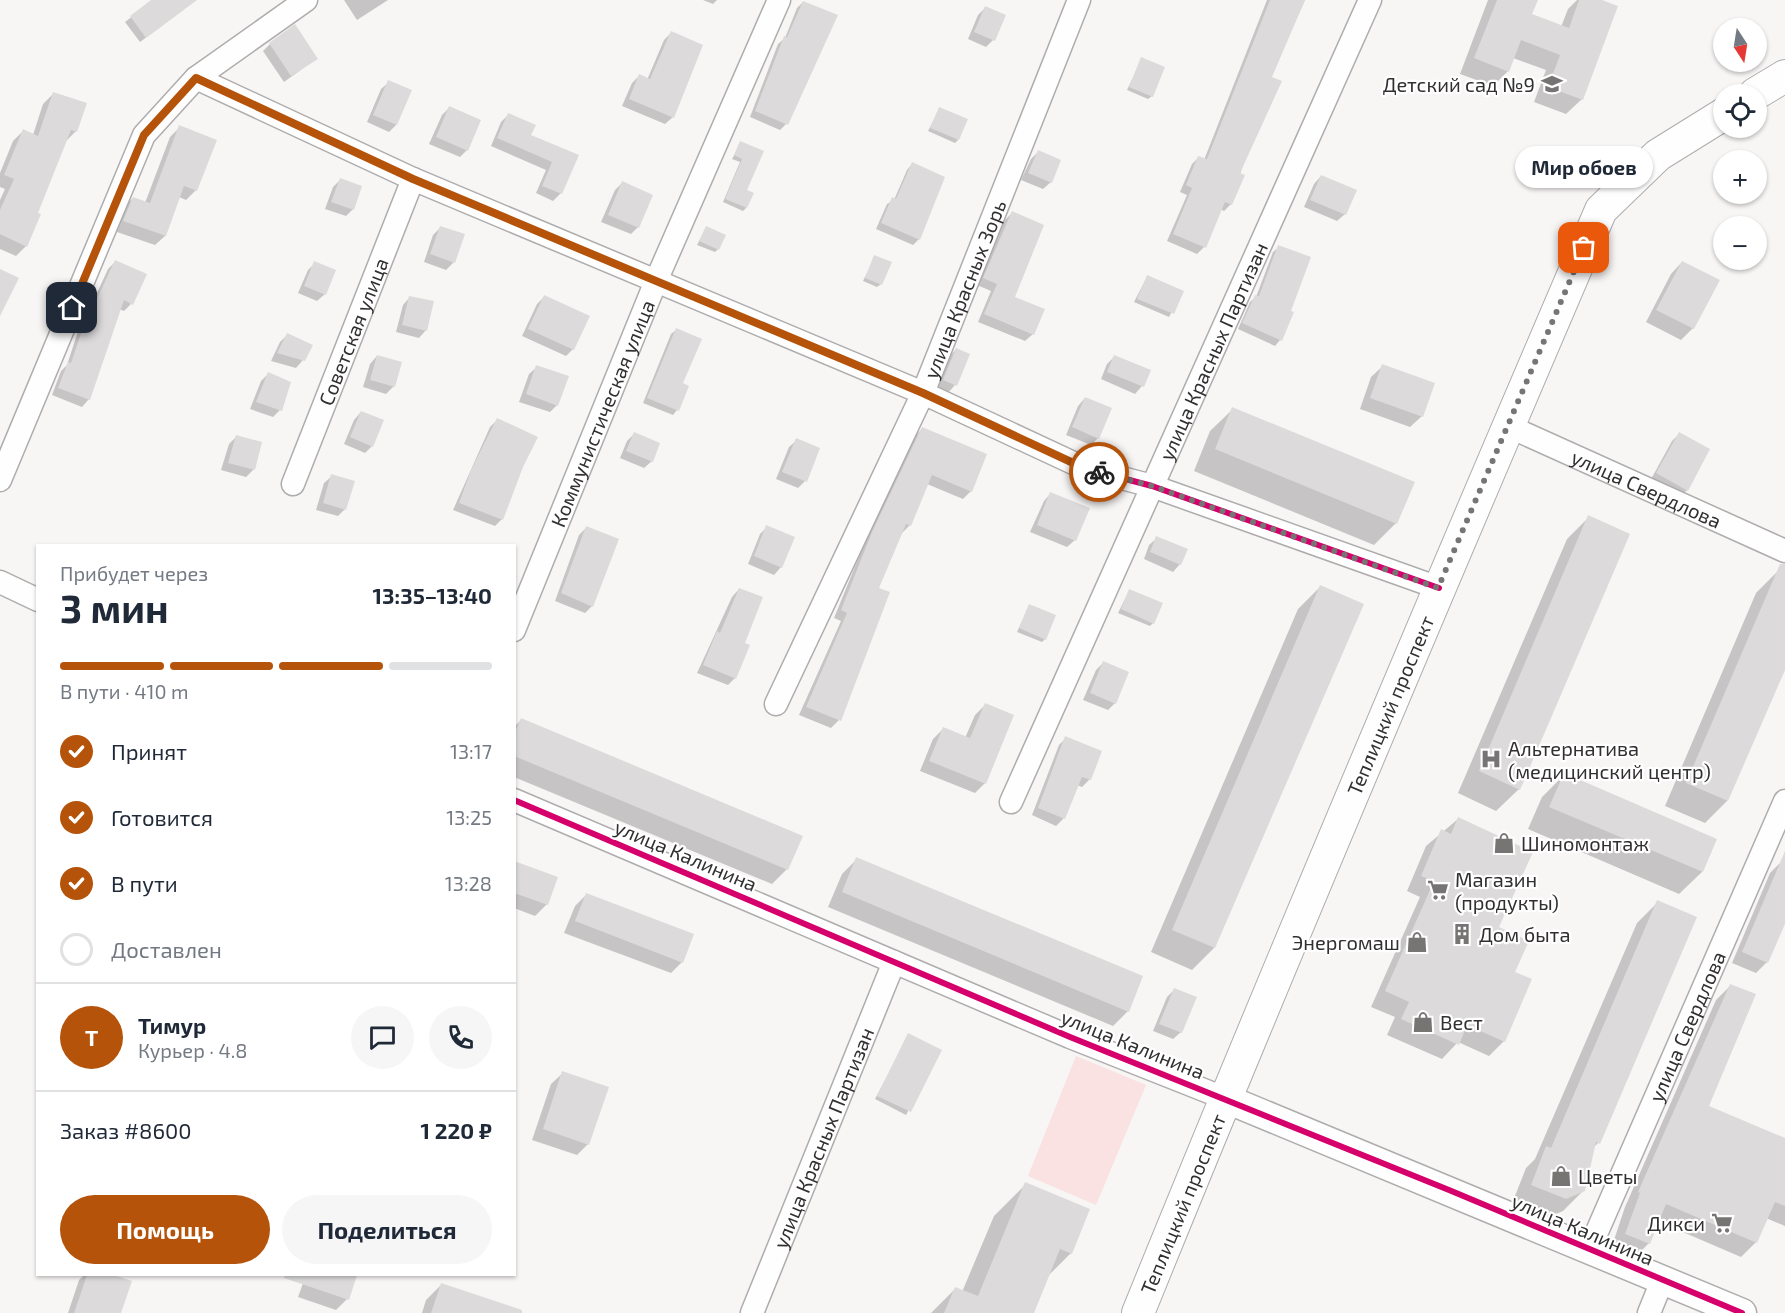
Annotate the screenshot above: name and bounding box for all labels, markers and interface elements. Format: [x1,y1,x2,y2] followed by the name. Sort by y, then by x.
[1713,18,1767,72] north arrow
[1713,18,1767,270] map controls
[1383,72,1535,96] place label: Детский сад №9
[1540,72,1564,96] school or university icon: Детский сад №9
[1713,84,1767,138] button: locate
[1515,146,1653,188] callout: Мир обоев
[1713,150,1767,204] button: +
[1531,155,1637,179] text: Мир обоев
[918,196,1011,382] street label: улица Красных Зорь
[1713,216,1767,270] button: −
[1558,222,1609,273] pin
[1567,231,1600,264] icon: bag
[1154,238,1272,464] street label: улица Красных Партизан
[313,254,393,409] street label: Советская улица
[46,282,97,333] pin
[55,291,88,324] icon: home
[545,296,659,530] street label: Коммунистическая улица
[1069,442,1129,502] courier
[1567,444,1725,533] street label: улица Свердлова
[1083,456,1116,489] icon: bike
[60,561,208,585] text: Прибудет через
[373,582,492,608] text: 13:35–13:40
[60,584,169,631] text: 3 мин
[1342,612,1439,799] street label: Теплицкий проспект
[60,679,188,703] text: В пути · 410 m
[60,735,93,768] icon: check
[1508,736,1711,783] place label: Альтернатива (медицинский центр)
[111,738,187,764] text: Принят
[450,739,492,763] text: 13:17
[1479,747,1503,771] hospital icon: Альтернатива (медицинский центр)
[60,801,93,834] icon: check
[111,804,213,830] text: Готовится
[446,805,492,829] text: 13:25
[611,814,761,897] street label: улица Калинина
[1492,831,1516,855] shop icon: Шиномонтаж
[1521,831,1649,855] place label: Шиномонтаж
[60,867,93,900] icon: check
[1455,867,1559,915] place label: Магазин (продукты)
[111,870,178,896] text: В пути
[445,871,492,895] text: 13:28
[1426,878,1450,902] supermarket icon: Магазин (продукты)
[1450,922,1474,946] building icon: Дом быта
[1479,922,1570,946] place label: Дом быта
[1292,930,1400,954] place label: Энергомаш
[1405,930,1429,954] shop icon: Энергомаш
[111,936,222,962] text: Доставлен
[1643,947,1730,1106] street label: улица Свердлова
[1057,1004,1208,1085] street label: улица Калинина
[351,1006,414,1069] button: chat
[429,1006,492,1069] button: phone
[1411,1010,1435,1034] shop icon: Вест
[1440,1010,1483,1034] place label: Вест
[138,1012,206,1038] text: Тимур
[85,1024,98,1050] text: Т
[767,1024,878,1252] street label: улица Красных Партизан
[138,1038,247,1062] text: Курьер · 4.8
[1135,1110,1230,1297] street label: Теплицкий проспект
[60,1117,192,1143] text: Заказ #8600
[421,1117,492,1143] text: 1 220 ₽
[1549,1164,1573,1188] shop icon: Цветы
[1578,1164,1638,1188] place label: Цветы
[1508,1188,1658,1271] street label: улица Калинина
[60,1195,270,1264] button: Помощь
[282,1195,492,1264] button: Поделиться
[1647,1211,1705,1235] place label: Дикси
[1710,1211,1734,1235] supermarket icon: Дикси

